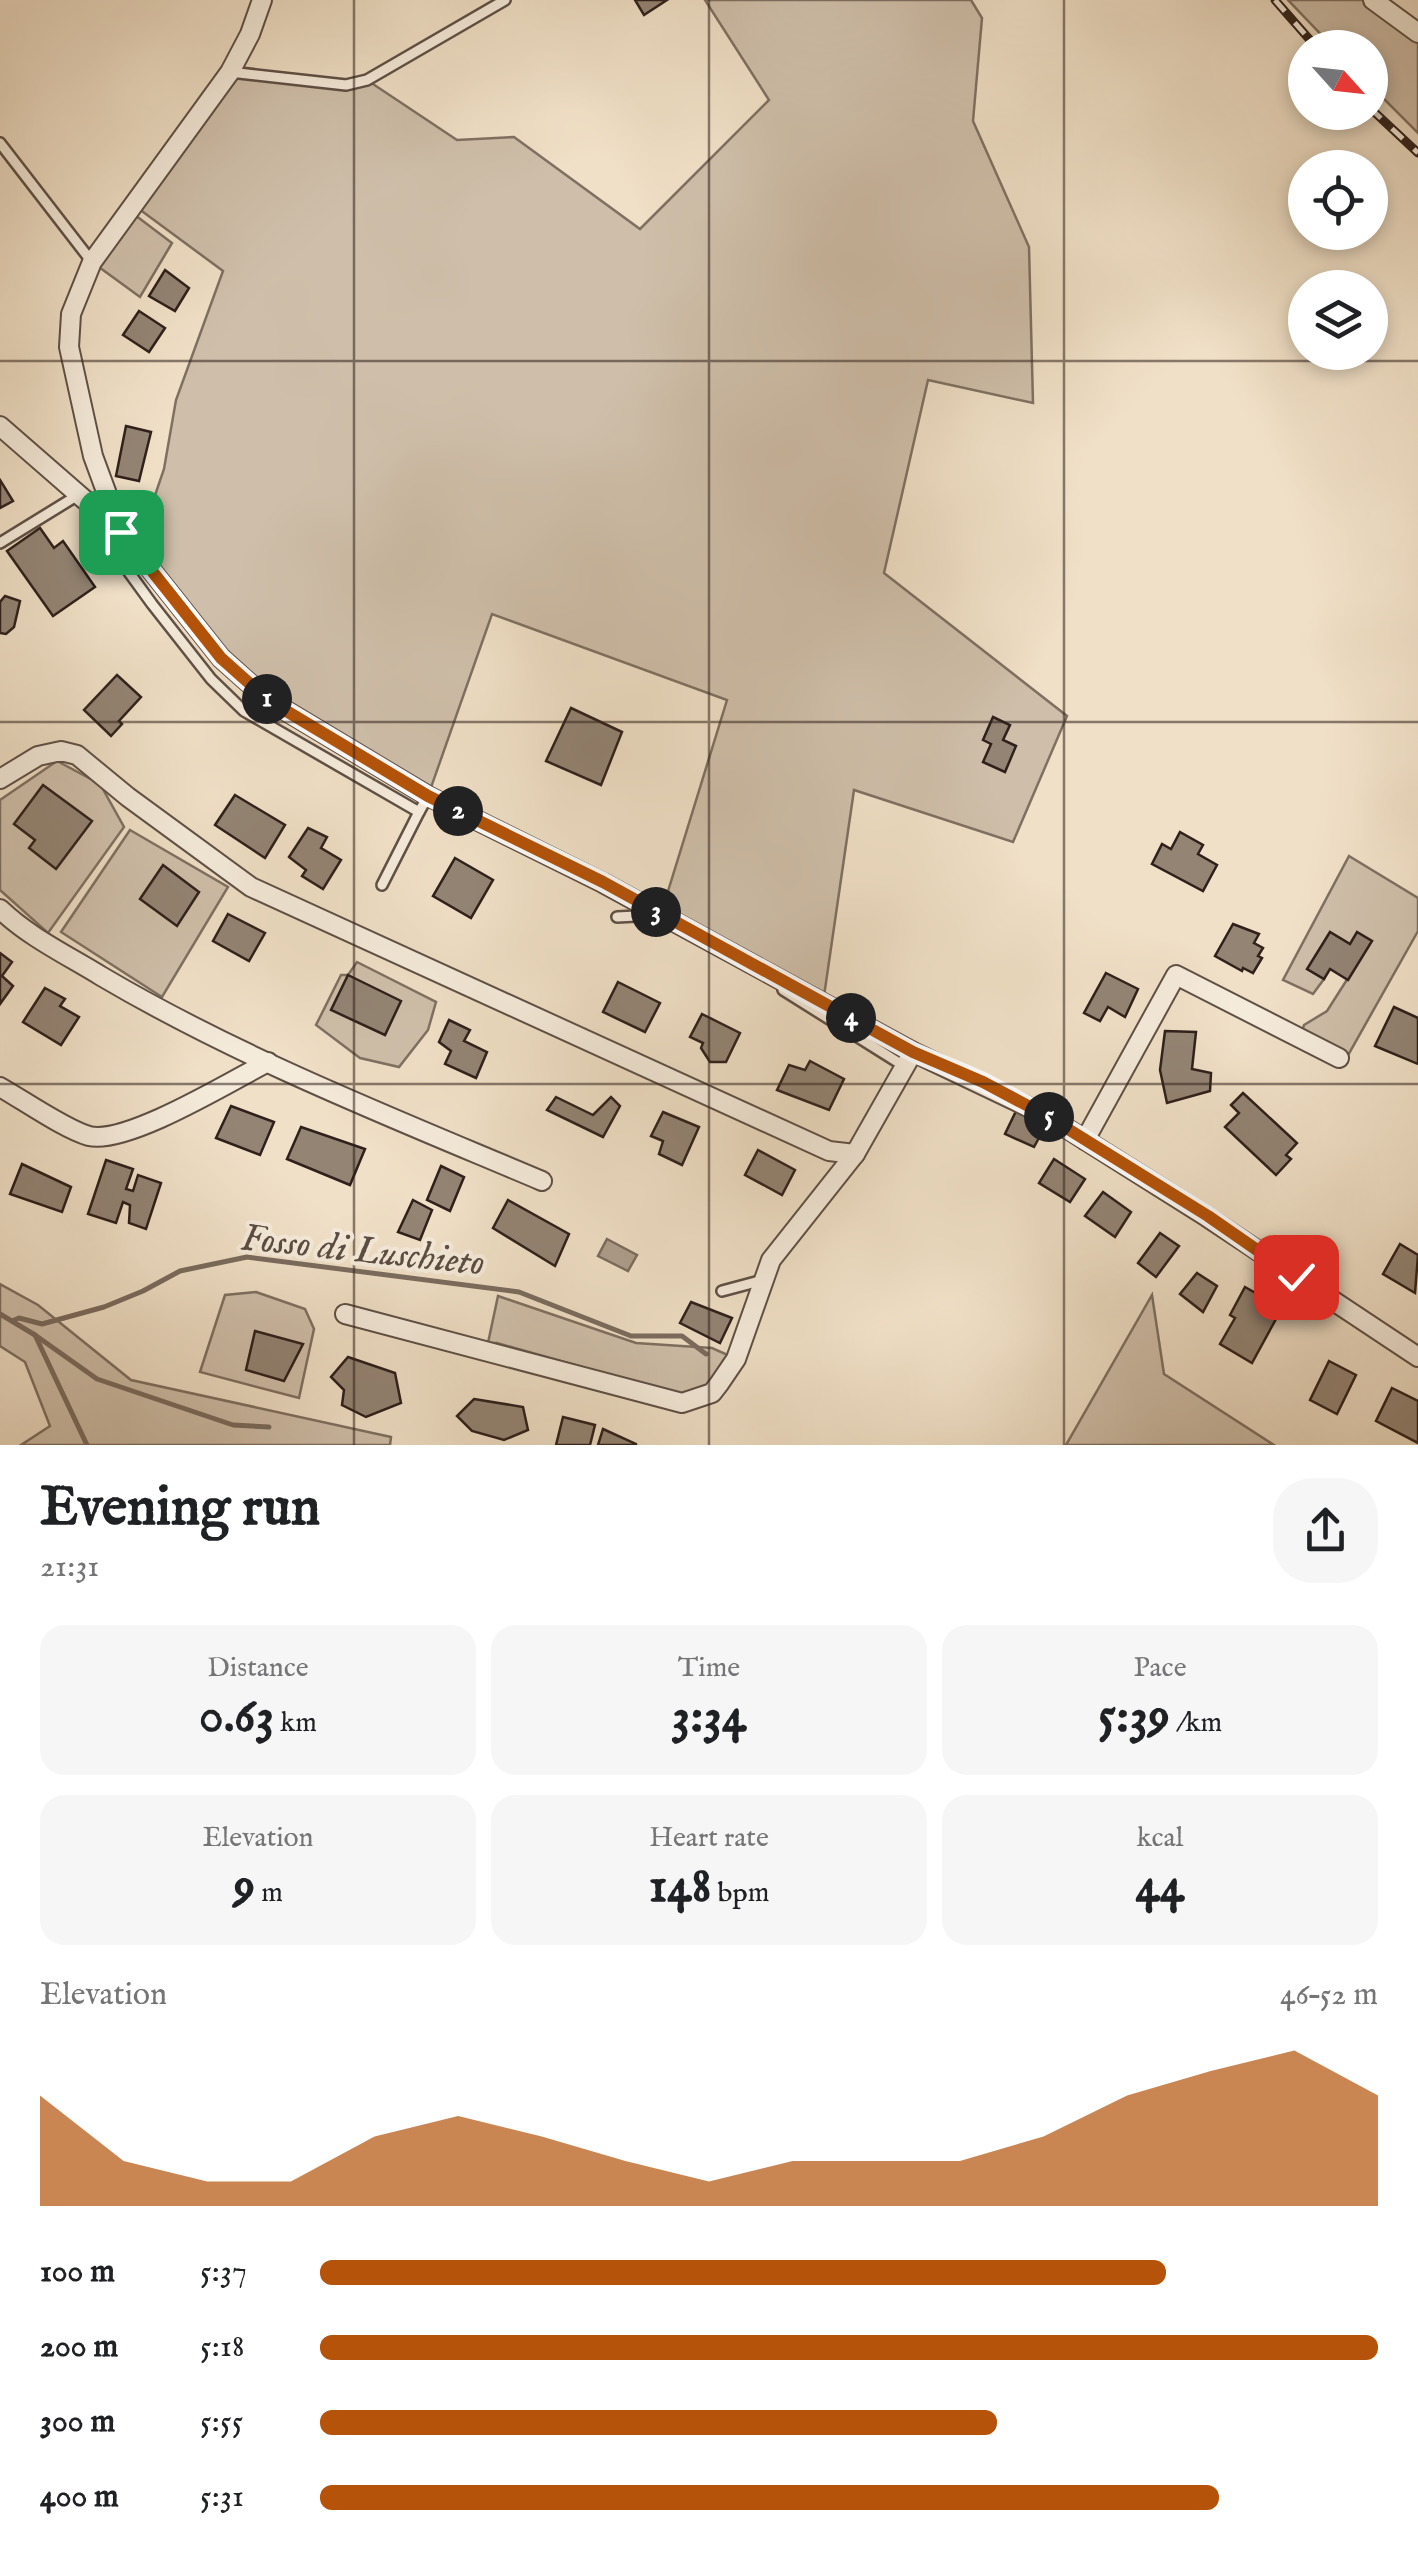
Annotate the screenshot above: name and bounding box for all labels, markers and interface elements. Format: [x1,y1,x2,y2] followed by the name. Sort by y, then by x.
[1288,30,1388,130] north arrow
[1288,30,1388,370] map controls
[1288,150,1388,250] button: locate
[1288,270,1388,370] button: layers
[79,490,164,575] pin
[94,505,149,560] icon: arrive
[242,674,292,724] pin: 1
[262,681,272,716] text: 1
[433,786,483,836] pin: 2
[451,793,465,828] text: 2
[631,887,681,937] pin: 3
[651,894,661,929] text: 3
[826,993,876,1043] pin: 4
[844,1000,858,1035] text: 4
[1024,1092,1074,1142] pin: 5
[1044,1099,1054,1134] text: 5
[238,1215,487,1289] water label: Fosso di Luschieto
[1254,1235,1339,1320] pin
[1269,1250,1324,1305] icon: check
[40,1474,320,1544] text: Evening run
[1273,1478,1378,1583] button: share
[40,1547,99,1588] text: 21:31
[207,1651,309,1686] text: Distance
[678,1651,740,1686] text: Time
[1134,1651,1186,1686] text: Pace
[199,1686,274,1749] text: 0.63
[671,1686,747,1749] text: 3:34
[1098,1686,1170,1749] text: 5:39
[274,1706,317,1741] text: km
[1170,1706,1222,1741] text: /km
[202,1821,314,1856] text: Elevation
[649,1821,769,1856] text: Heart rate
[1137,1821,1183,1856] text: kcal
[233,1856,255,1919] text: 9
[649,1856,711,1919] text: 148
[1135,1856,1185,1919] text: 44
[255,1876,283,1911] text: m
[711,1876,769,1911] text: bpm
[40,1975,167,2016] text: Elevation
[1280,1975,1378,2016] text: 46–52 m
[40,2252,115,2293] text: 100 m
[200,2252,247,2293] text: 5:37
[40,2327,118,2368] text: 200 m
[200,2327,245,2368] text: 5:18
[40,2402,115,2443] text: 300 m
[200,2402,243,2443] text: 5:55
[40,2477,119,2518] text: 400 m
[200,2477,244,2518] text: 5:31

